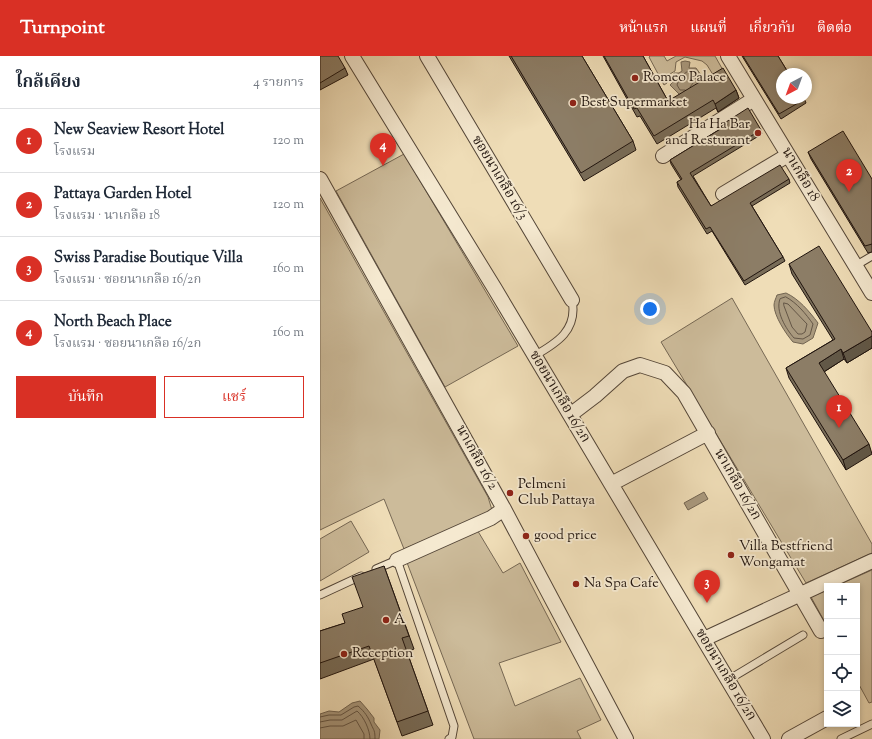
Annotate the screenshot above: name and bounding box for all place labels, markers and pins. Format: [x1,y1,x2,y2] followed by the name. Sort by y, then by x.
[643,68,726,88] place label: Romeo Palace
[630,73,640,83] marker: Romeo Palace
[581,93,687,113] place label: Best Supermarket
[568,98,578,108] marker: Best Supermarket
[665,115,751,151] place label: Ha Ha Bar and Resturant
[753,128,763,138] marker: Ha Ha Bar and Resturant
[370,133,396,166] pin: 4
[836,159,862,192] pin: 2
[826,395,852,428] pin: 1
[518,475,595,511] place label: Pelmeni Club Pattaya
[505,488,515,498] marker: Pelmeni Club Pattaya
[534,526,597,546] place label: good price
[521,531,531,541] marker: good price
[739,537,833,573] place label: Villa Bestfriend Wongamat
[726,550,736,560] marker: Villa Bestfriend Wongamat
[694,570,720,603] pin: 3
[584,574,659,594] place label: Na Spa Cafe
[571,579,581,589] marker: Na Spa Cafe
[394,610,406,630] place label: A
[381,615,391,625] marker: A
[352,644,413,664] place label: Reception
[339,649,349,659] marker: Reception

